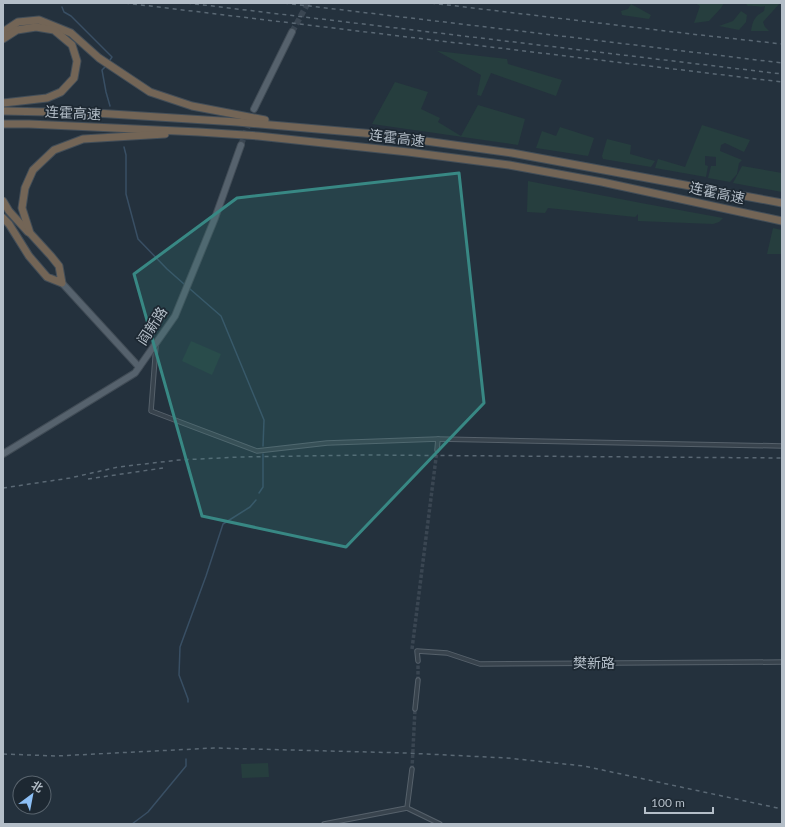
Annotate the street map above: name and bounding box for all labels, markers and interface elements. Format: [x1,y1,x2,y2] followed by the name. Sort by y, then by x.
[45,103,101,122] street label: 连霍高速
[368,126,426,149] street label: 连霍高速
[688,178,746,207] street label: 连霍高速
[133,303,170,348] street label: 阎新路
[573,654,615,671] street label: 樊新路
[12,775,52,815] north arrow
[29,778,46,795] text: 北
[645,789,713,815] scale bar
[651,795,685,810] text: 100 m

